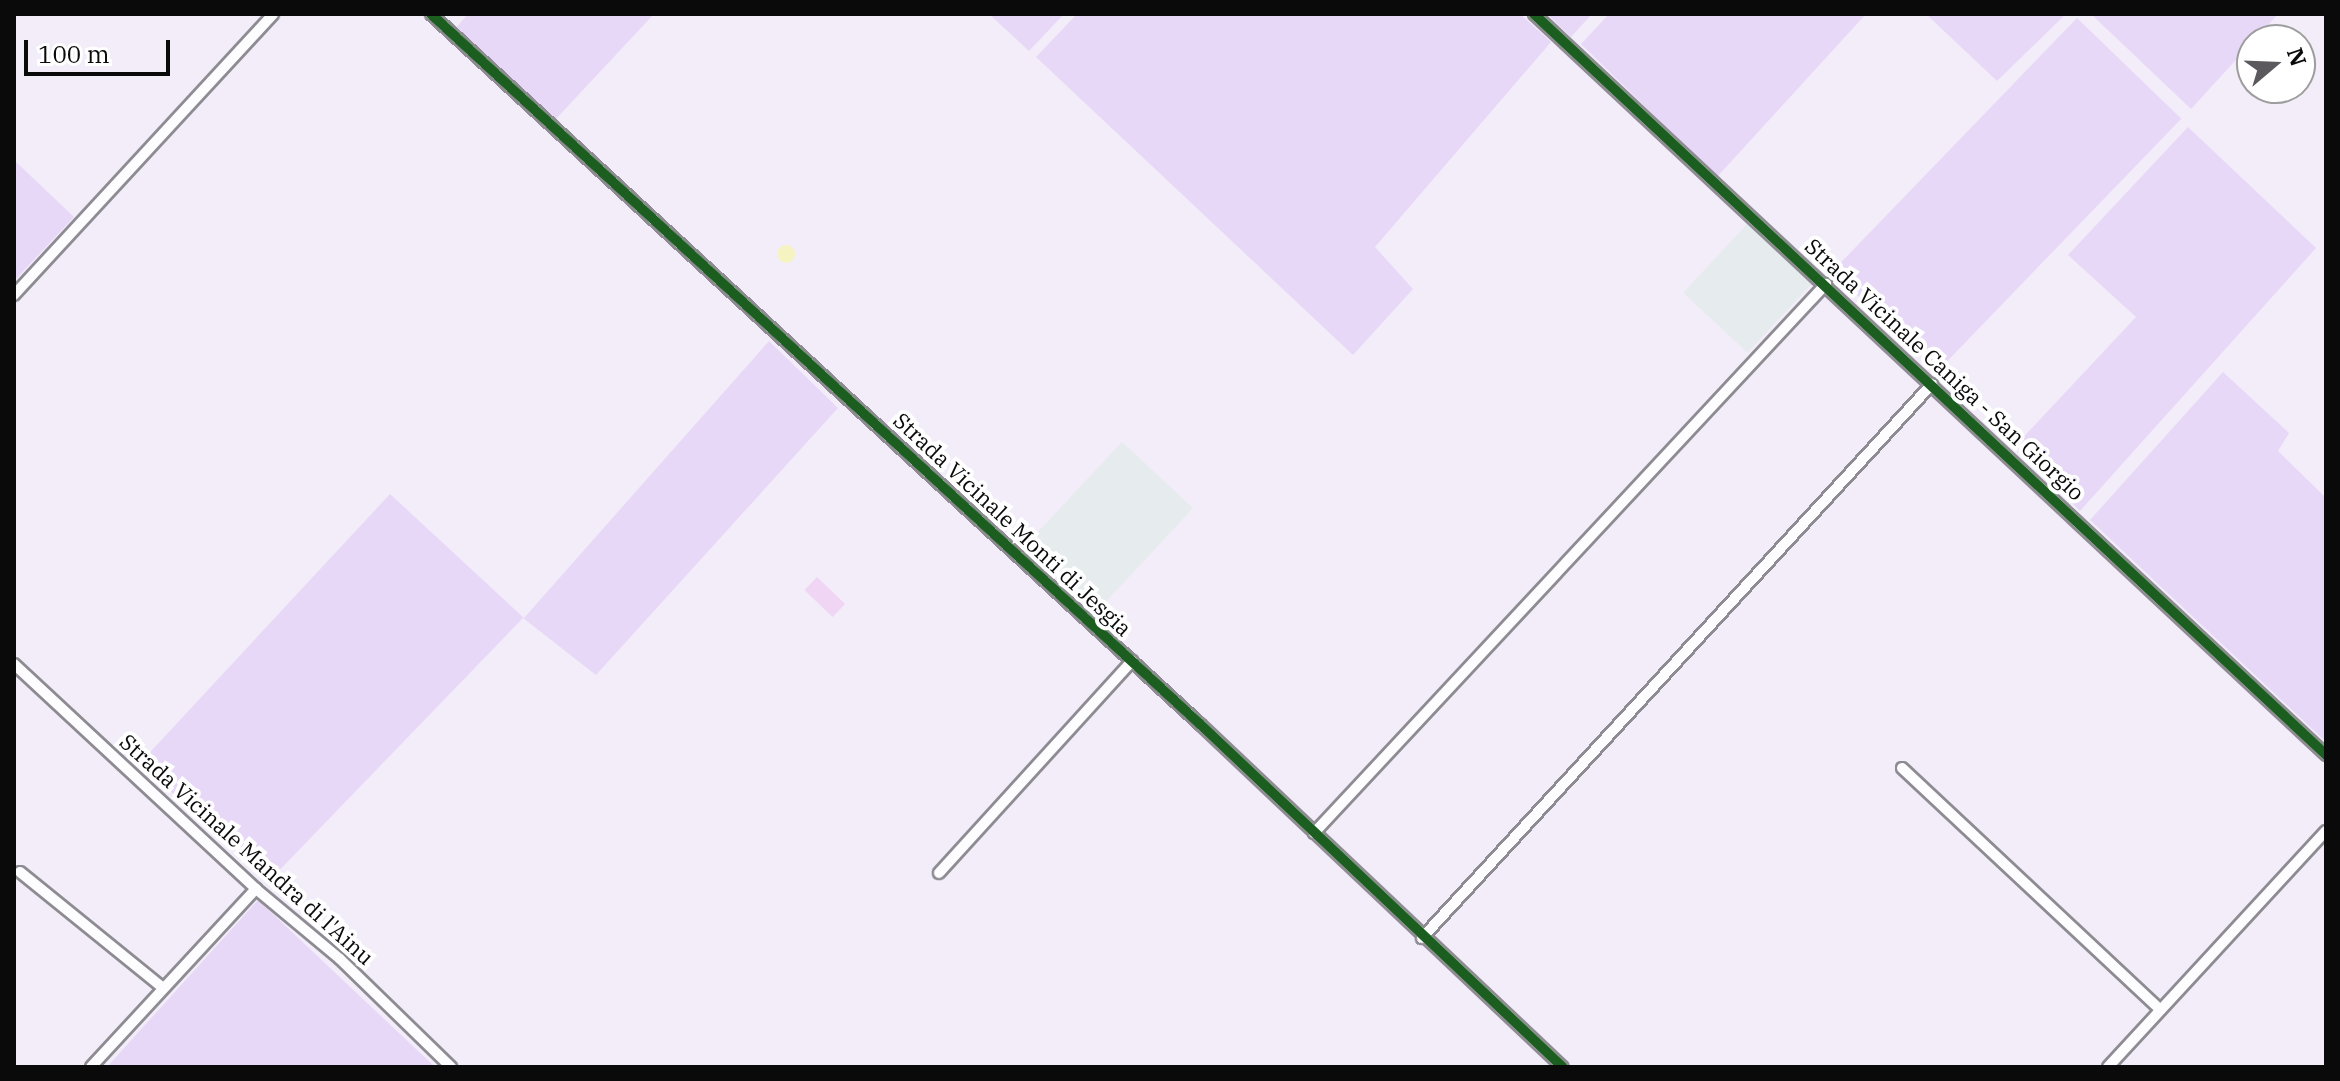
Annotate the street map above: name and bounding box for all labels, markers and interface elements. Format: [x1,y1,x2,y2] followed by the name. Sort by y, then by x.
[28,24,174,74] scale bar
[2236,24,2316,104] north arrow
[38,38,110,70] text: 100 m
[2281,44,2314,70] text: N
[1800,232,2090,506] street label: Strada Vicinale Caniga - San Giorgio
[889,407,1137,641] street label: Strada Vicinale Monti di Jesgia
[115,728,379,970] street label: Strada Vicinale Mandra di l'Ainu

